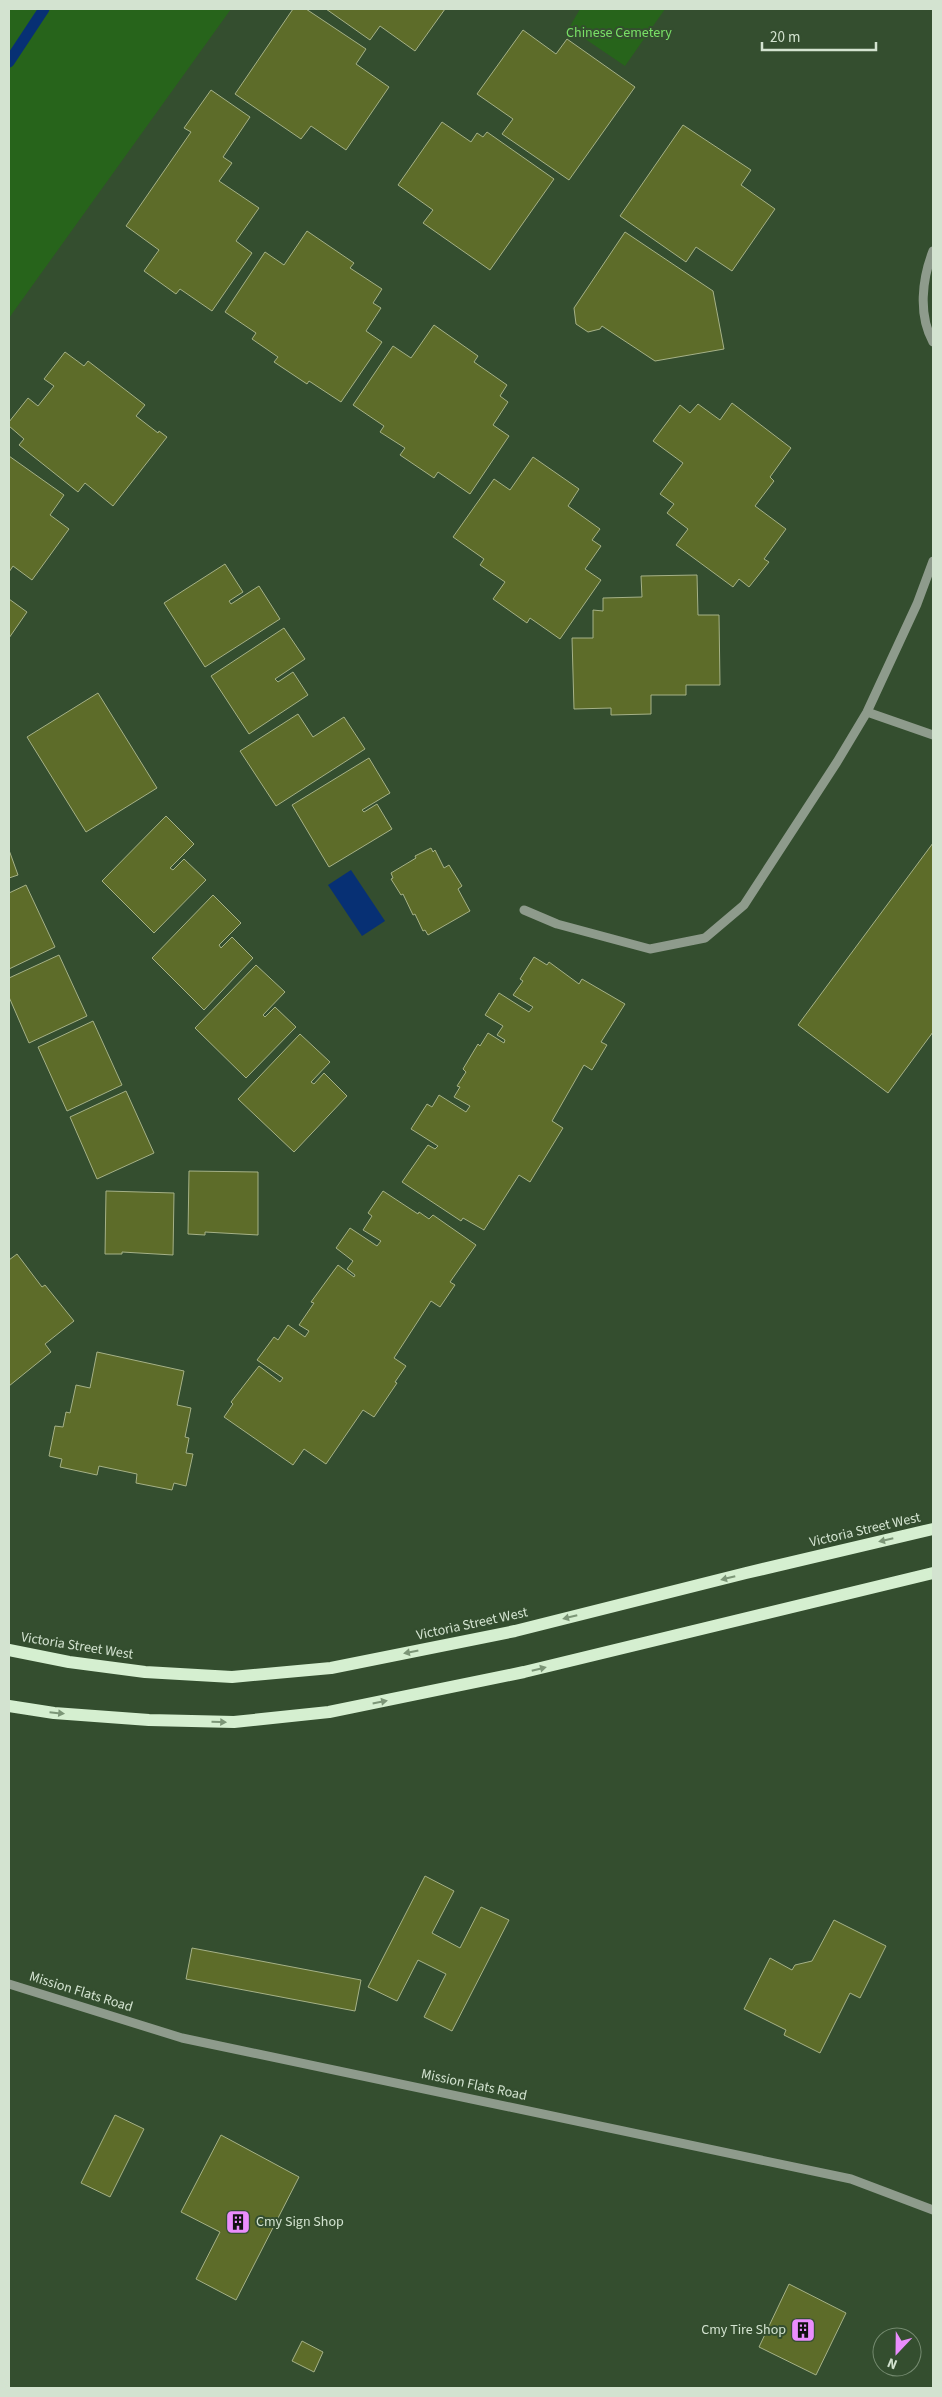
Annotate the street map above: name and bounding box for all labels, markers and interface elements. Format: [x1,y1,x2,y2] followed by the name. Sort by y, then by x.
[762,20,876,52] scale bar
[566,23,672,43] park label: Chinese Cemetery
[770,27,800,48] text: 20 m
[808,1507,923,1552] street label: Victoria Street West
[878,1536,893,1544] one-way arrow
[720,1574,735,1582] one-way arrow
[414,1602,530,1646] street label: Victoria Street West
[563,1614,578,1622] one-way arrow
[19,1627,135,1665] street label: Victoria Street West
[403,1649,419,1657] one-way arrow
[532,1665,547,1673] one-way arrow
[372,1697,388,1705] one-way arrow
[49,1709,65,1717] one-way arrow
[211,1718,227,1726] one-way arrow
[27,1967,135,2017] street label: Mission Flats Road
[419,2064,529,2106] street label: Mission Flats Road
[225,2209,251,2235] building icon: Cmy Sign Shop
[256,2212,344,2232] place label: Cmy Sign Shop
[790,2317,816,2343] building icon: Cmy Tire Shop
[701,2320,786,2340] place label: Cmy Tire Shop
[872,2327,922,2377] north arrow
[884,2352,901,2374] text: N

